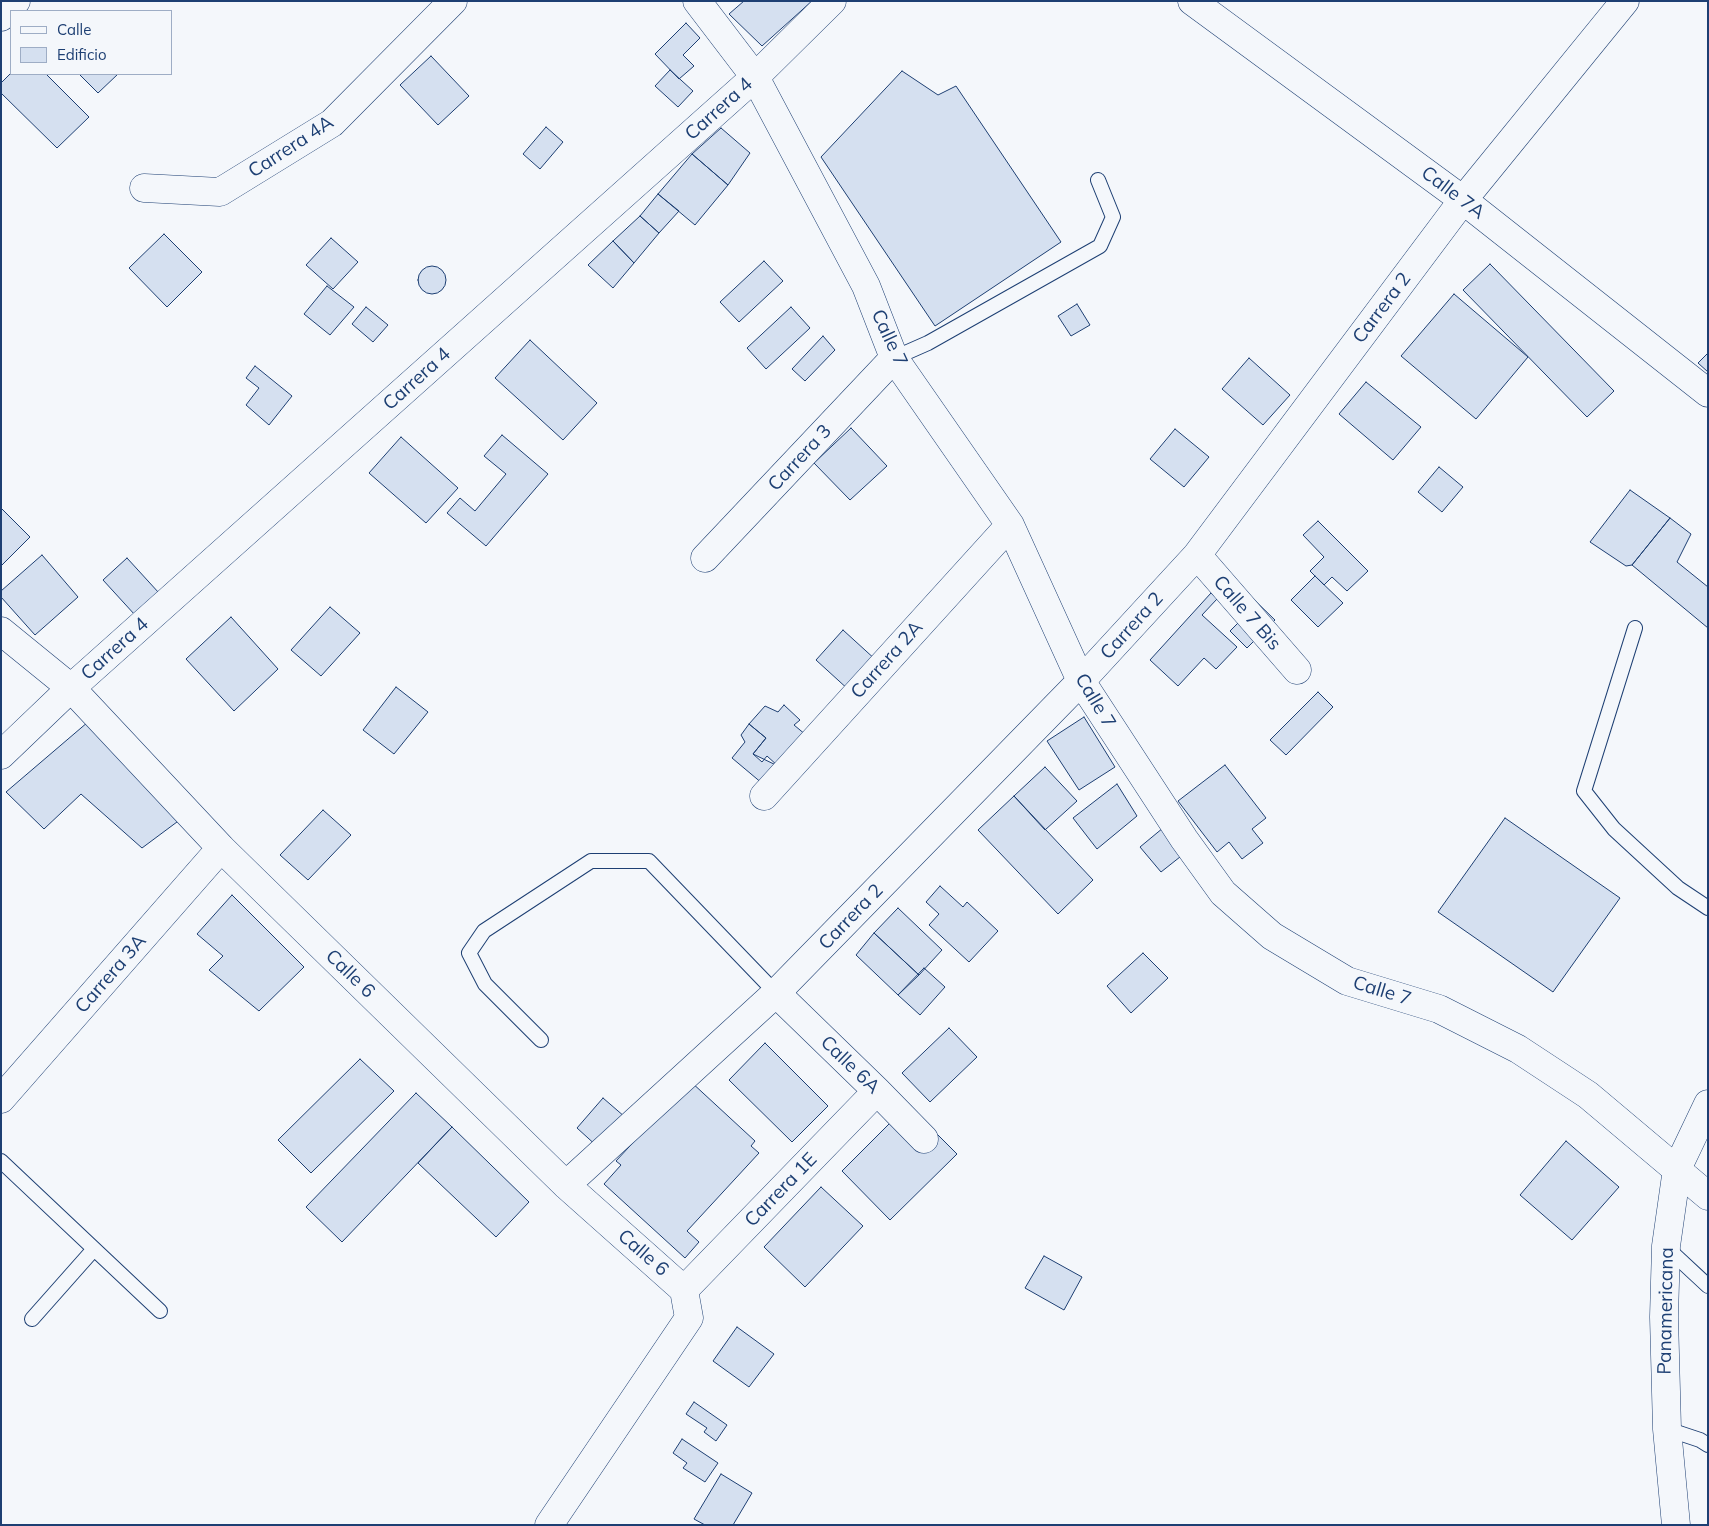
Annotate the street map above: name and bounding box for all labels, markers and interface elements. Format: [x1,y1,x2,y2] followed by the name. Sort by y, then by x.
[10,10,172,75] legend
[57,20,91,39] text: Calle
[57,45,107,64] text: Edificio
[681,73,757,145] street label: Carrera 4
[244,111,338,183] street label: Carrera 4A
[1417,162,1489,224] street label: Calle 7A
[1348,268,1416,348] street label: Carrera 2
[866,306,912,370] street label: Calle 7
[379,343,455,415] street label: Carrera 4
[763,420,837,496] street label: Carrera 3
[1208,571,1286,655] street label: Calle 7 Bis
[1096,588,1168,664] street label: Carrera 2
[77,613,153,685] street label: Carrera 4
[846,616,928,704] street label: Carrera 2A
[1070,669,1120,733] street label: Calle 7
[814,879,888,955] street label: Carrera 2
[71,930,151,1018] street label: Carrera 3A
[321,945,379,1003] street label: Calle 6
[1350,971,1414,1011] street label: Calle 7
[816,1031,884,1099] street label: Calle 6A
[740,1148,822,1232] street label: Carrera 1E
[613,1225,673,1281] street label: Calle 6
[1653,1247,1679,1375] street label: Panamericana

